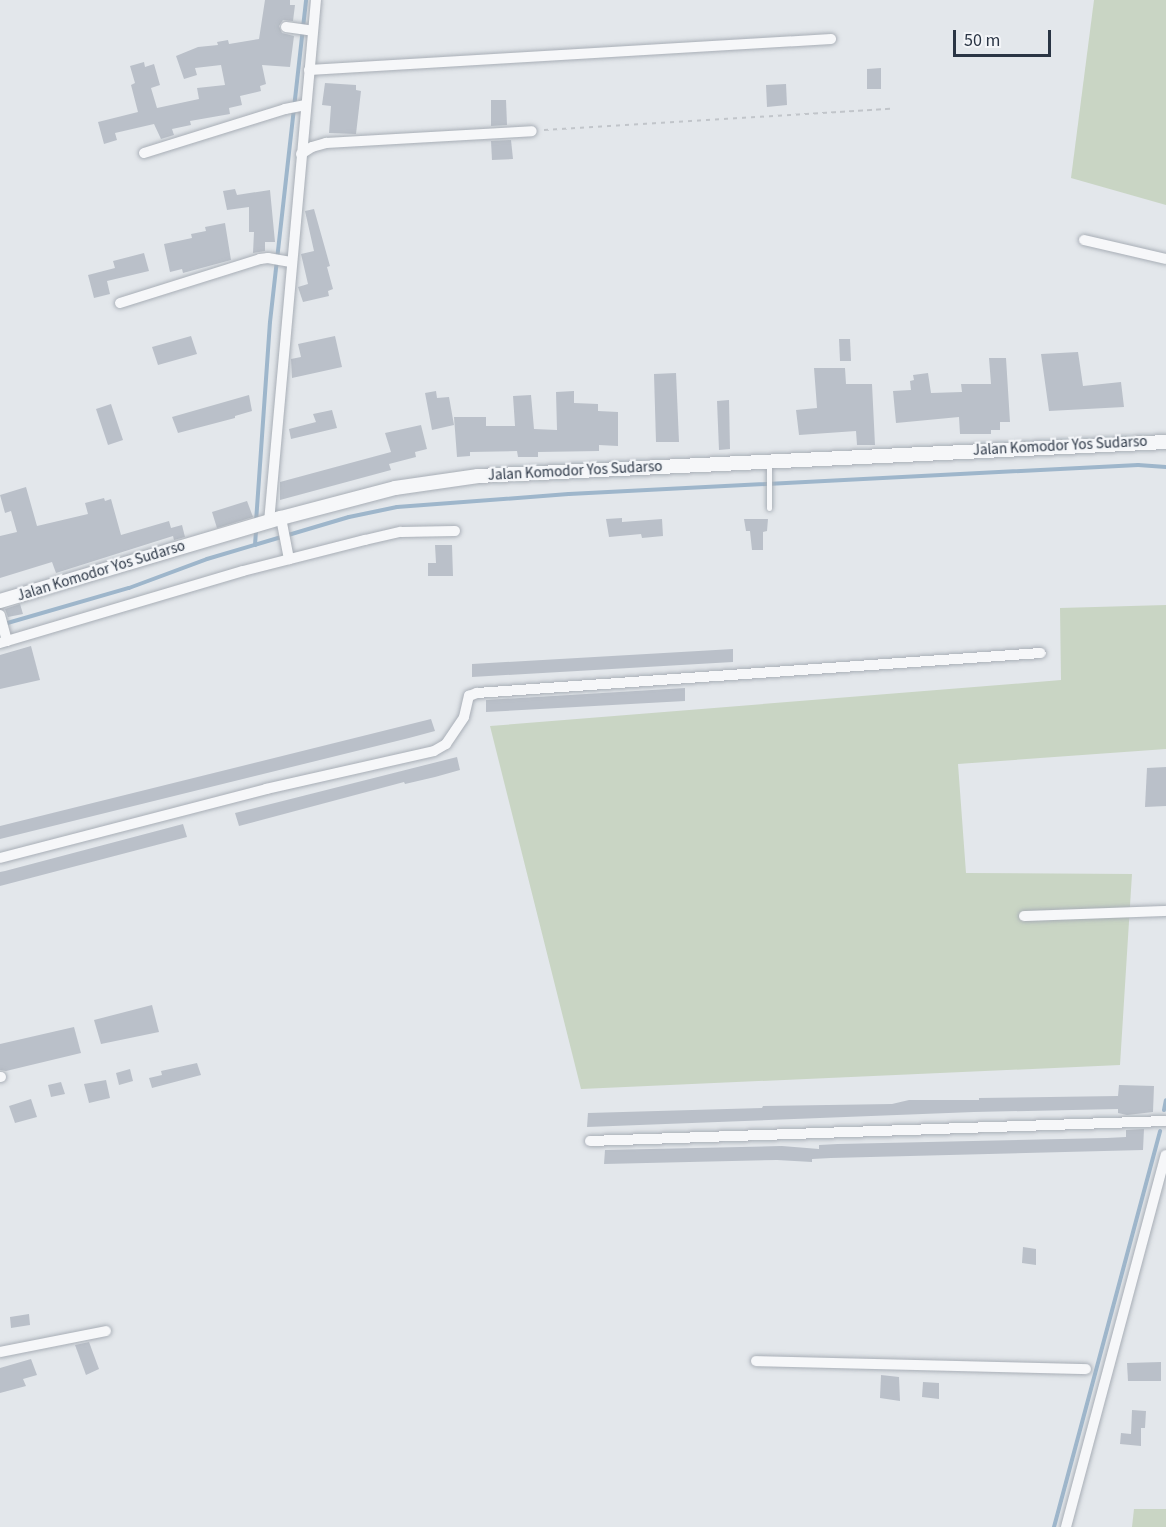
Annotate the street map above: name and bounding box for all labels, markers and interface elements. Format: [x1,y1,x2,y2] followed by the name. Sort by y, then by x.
[956,18,1054,56] scale bar
[964,28,1000,53] text: 50 m
[972,432,1148,460] street label: Jalan Komodor Yos Sudarso
[487,457,663,485] street label: Jalan Komodor Yos Sudarso
[15,537,187,605] street label: Jalan Komodor Yos Sudarso

